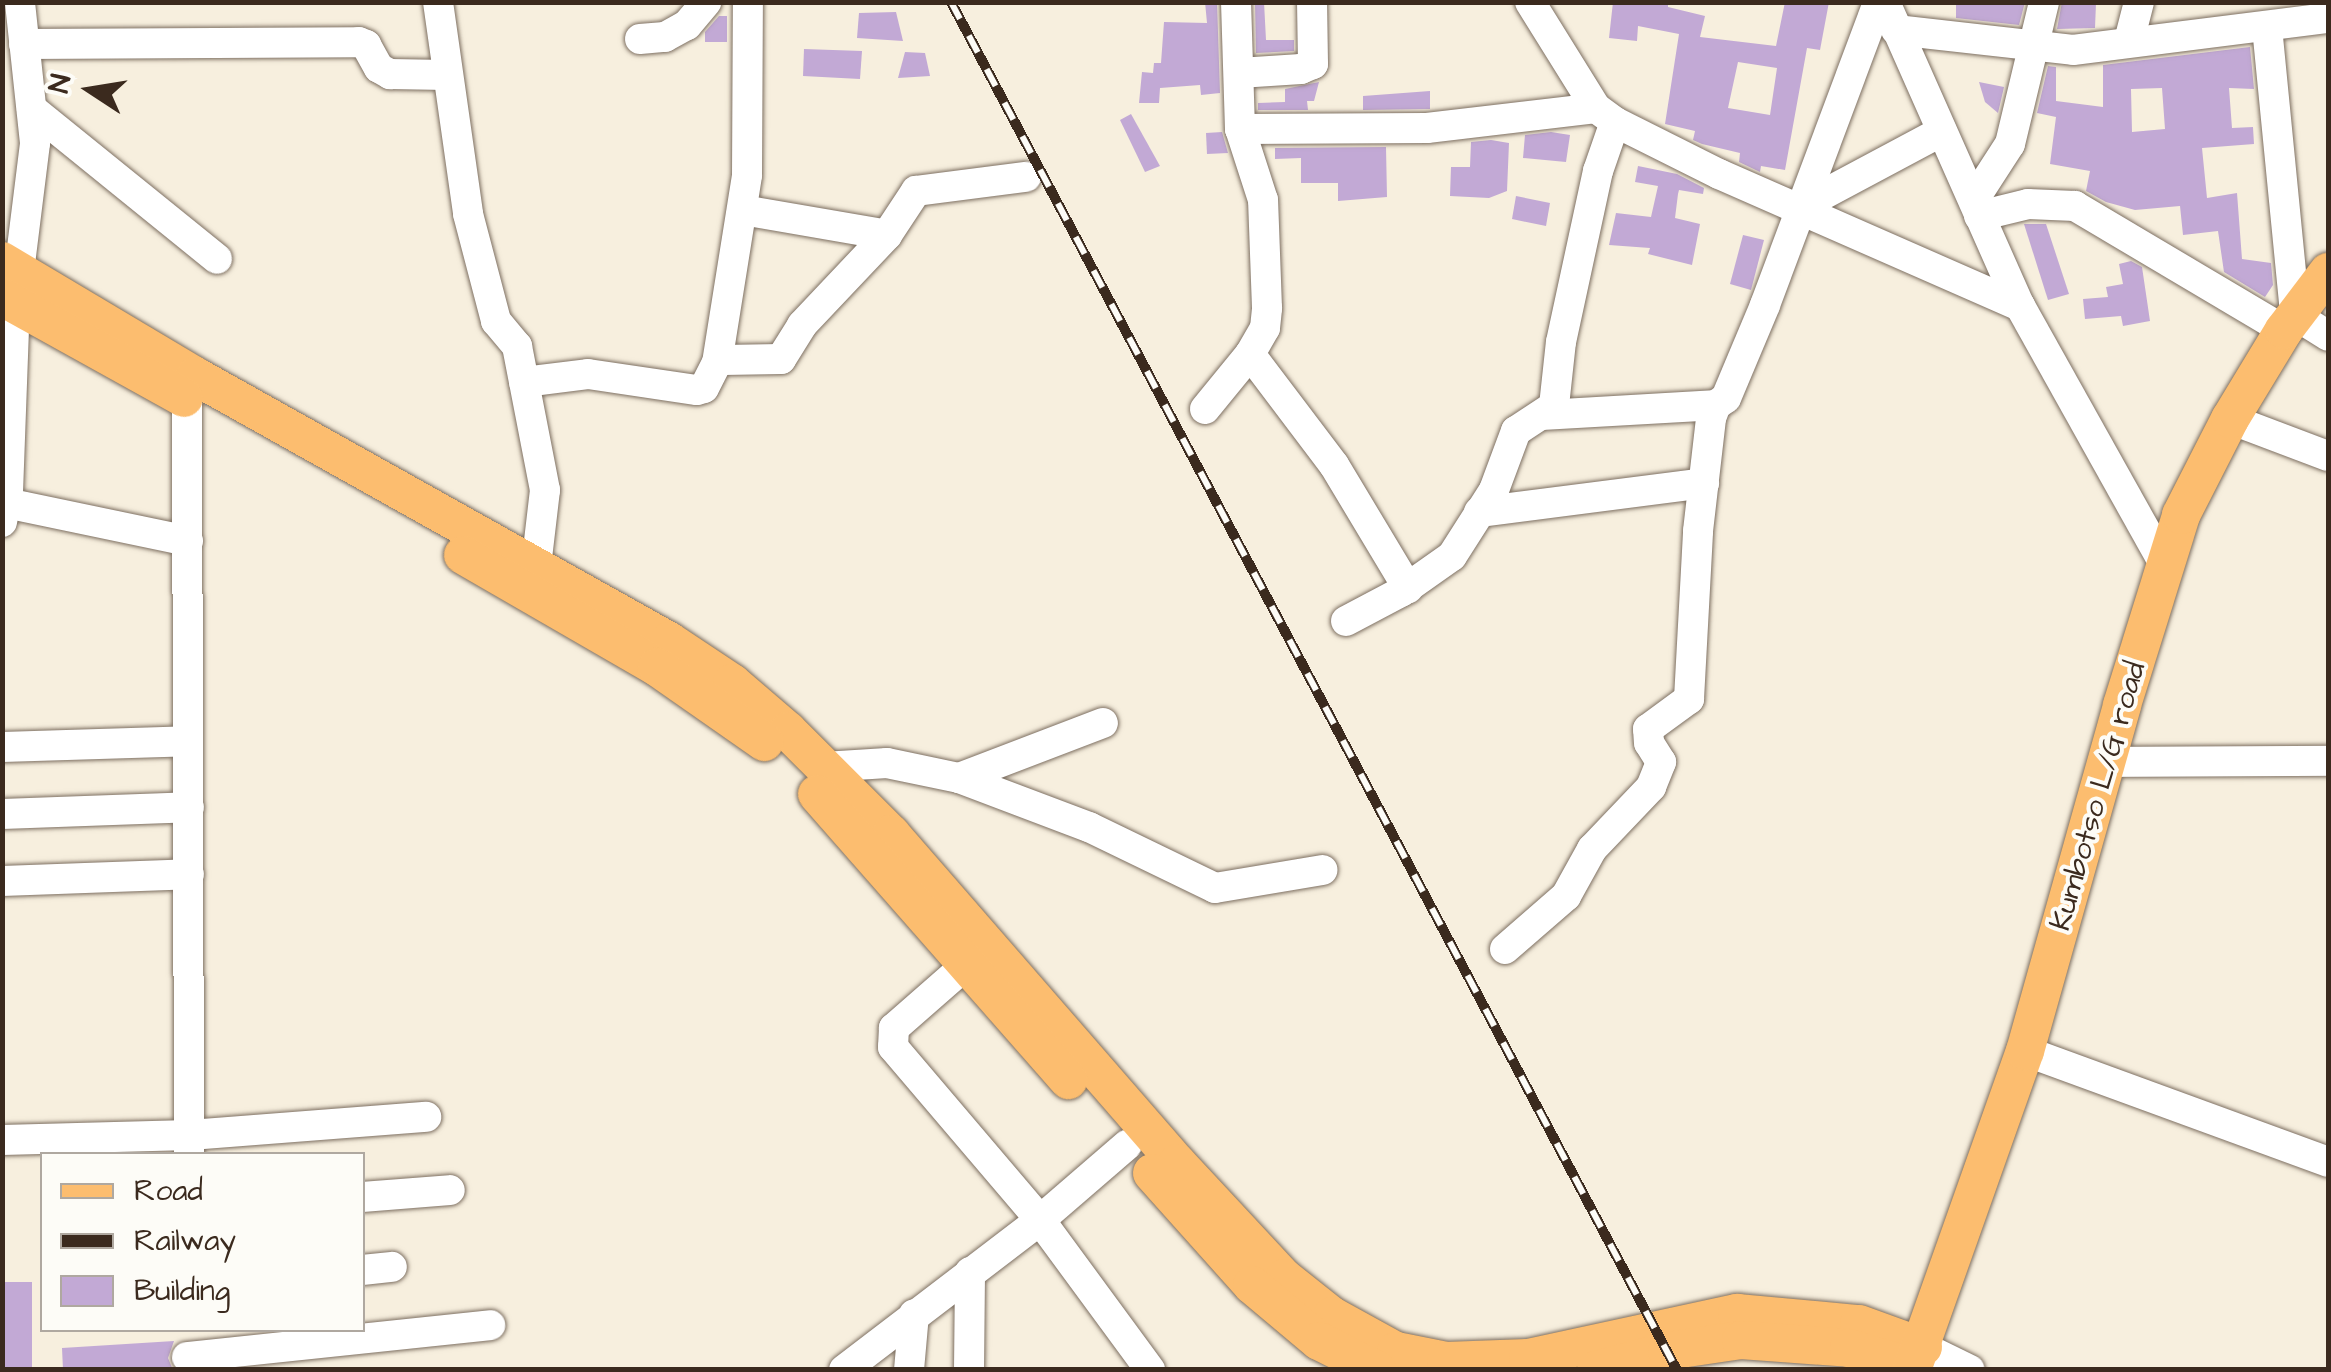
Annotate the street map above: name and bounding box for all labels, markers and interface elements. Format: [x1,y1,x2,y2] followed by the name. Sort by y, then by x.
[40,40,140,140] north arrow
[39,71,81,96] text: N
[2042,658,2154,934] street label: Kumbotso L/G road
[40,1152,365,1332] legend
[134,1170,203,1212] text: Road
[134,1220,236,1262] text: Railway
[134,1270,230,1312] text: Building

